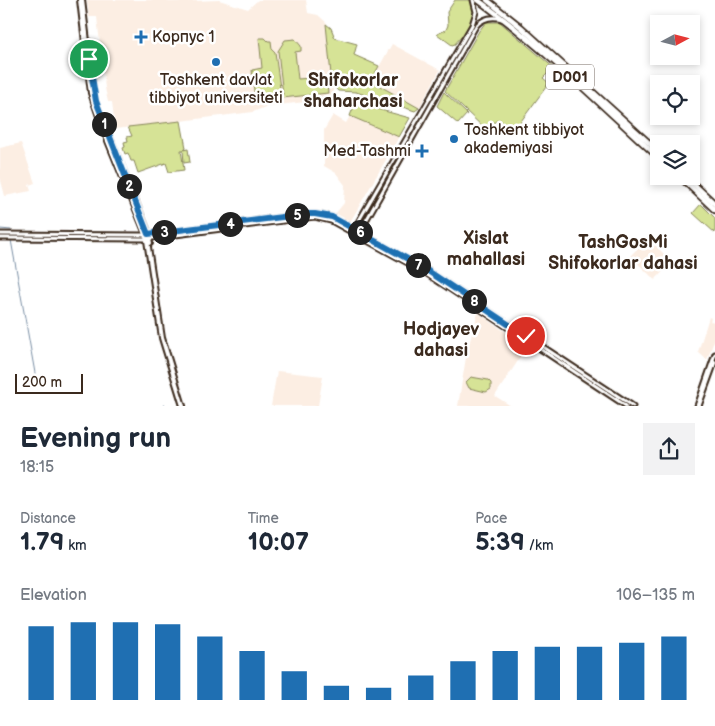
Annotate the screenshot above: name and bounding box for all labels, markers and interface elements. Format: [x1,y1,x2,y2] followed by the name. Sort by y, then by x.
[650,15,700,65] north arrow
[650,15,700,185] map controls
[152,28,215,47] place label: Корпус 1
[134,30,148,44] marker: Корпус 1
[68,38,110,80] pin
[75,45,103,73] icon: arrive
[210,56,222,68] marker: Toshkent davlat tibbiyot universiteti
[546,64,594,90] road number: D001
[303,70,403,112] district label: Shifokorlar shaharchasi
[149,71,283,108] place label: Toshkent davlat tibbiyot universiteti
[650,75,700,125] button: locate
[92,112,116,136] pin: 1
[102,116,107,133] text: 1
[464,121,584,158] place label: Toshkent tibbiyot akademiyasi
[448,133,460,145] marker: Toshkent tibbiyot akademiyasi
[650,135,700,185] button: layers
[323,142,411,161] place label: Med-Tashmi
[415,144,429,158] marker: Med-Tashmi
[116,174,142,198] pin: 2
[125,178,134,195] text: 2
[284,202,310,228] pin: 5
[293,207,302,224] text: 5
[218,212,242,236] pin: 4
[226,216,235,233] text: 4
[152,220,176,244] pin: 3
[348,220,372,244] pin: 6
[160,224,169,241] text: 3
[356,224,365,241] text: 6
[447,228,525,270] district label: Xislat mahallasi
[548,232,698,274] district label: TashGosMi Shifokorlar dahasi
[406,252,430,278] pin: 7
[415,257,422,274] text: 7
[462,288,486,314] pin: 8
[470,293,479,310] text: 8
[505,315,547,357] pin
[403,319,480,361] district label: Hodjayev dahasi
[512,322,540,350] icon: check
[15,371,82,394] scale bar
[22,374,62,391] text: 200 m
[20,422,171,455] text: Evening run
[643,423,695,475] button: share
[20,458,54,477] text: 18:15
[20,510,76,527] text: Distance
[248,510,279,527] text: Time
[475,510,507,527] text: Pace
[20,527,64,558] text: 1.79
[248,527,309,558] text: 10:07
[475,527,525,558] text: 5:39
[64,537,87,554] text: km
[525,537,554,554] text: /km
[20,586,87,605] text: Elevation
[616,586,695,605] text: 106–135 m

